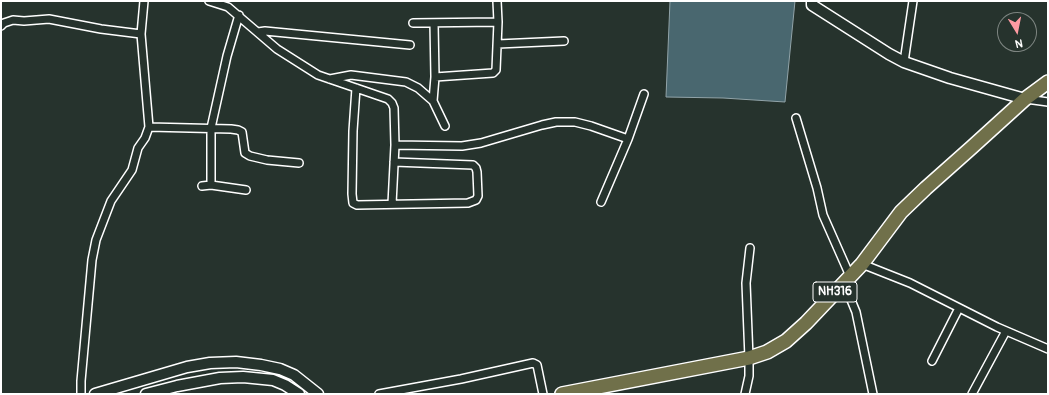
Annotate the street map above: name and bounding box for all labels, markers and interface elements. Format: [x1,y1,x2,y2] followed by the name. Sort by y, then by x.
[997,12,1037,52] north arrow
[1014,36,1024,50] text: N
[813,282,857,302] road number: NH316

